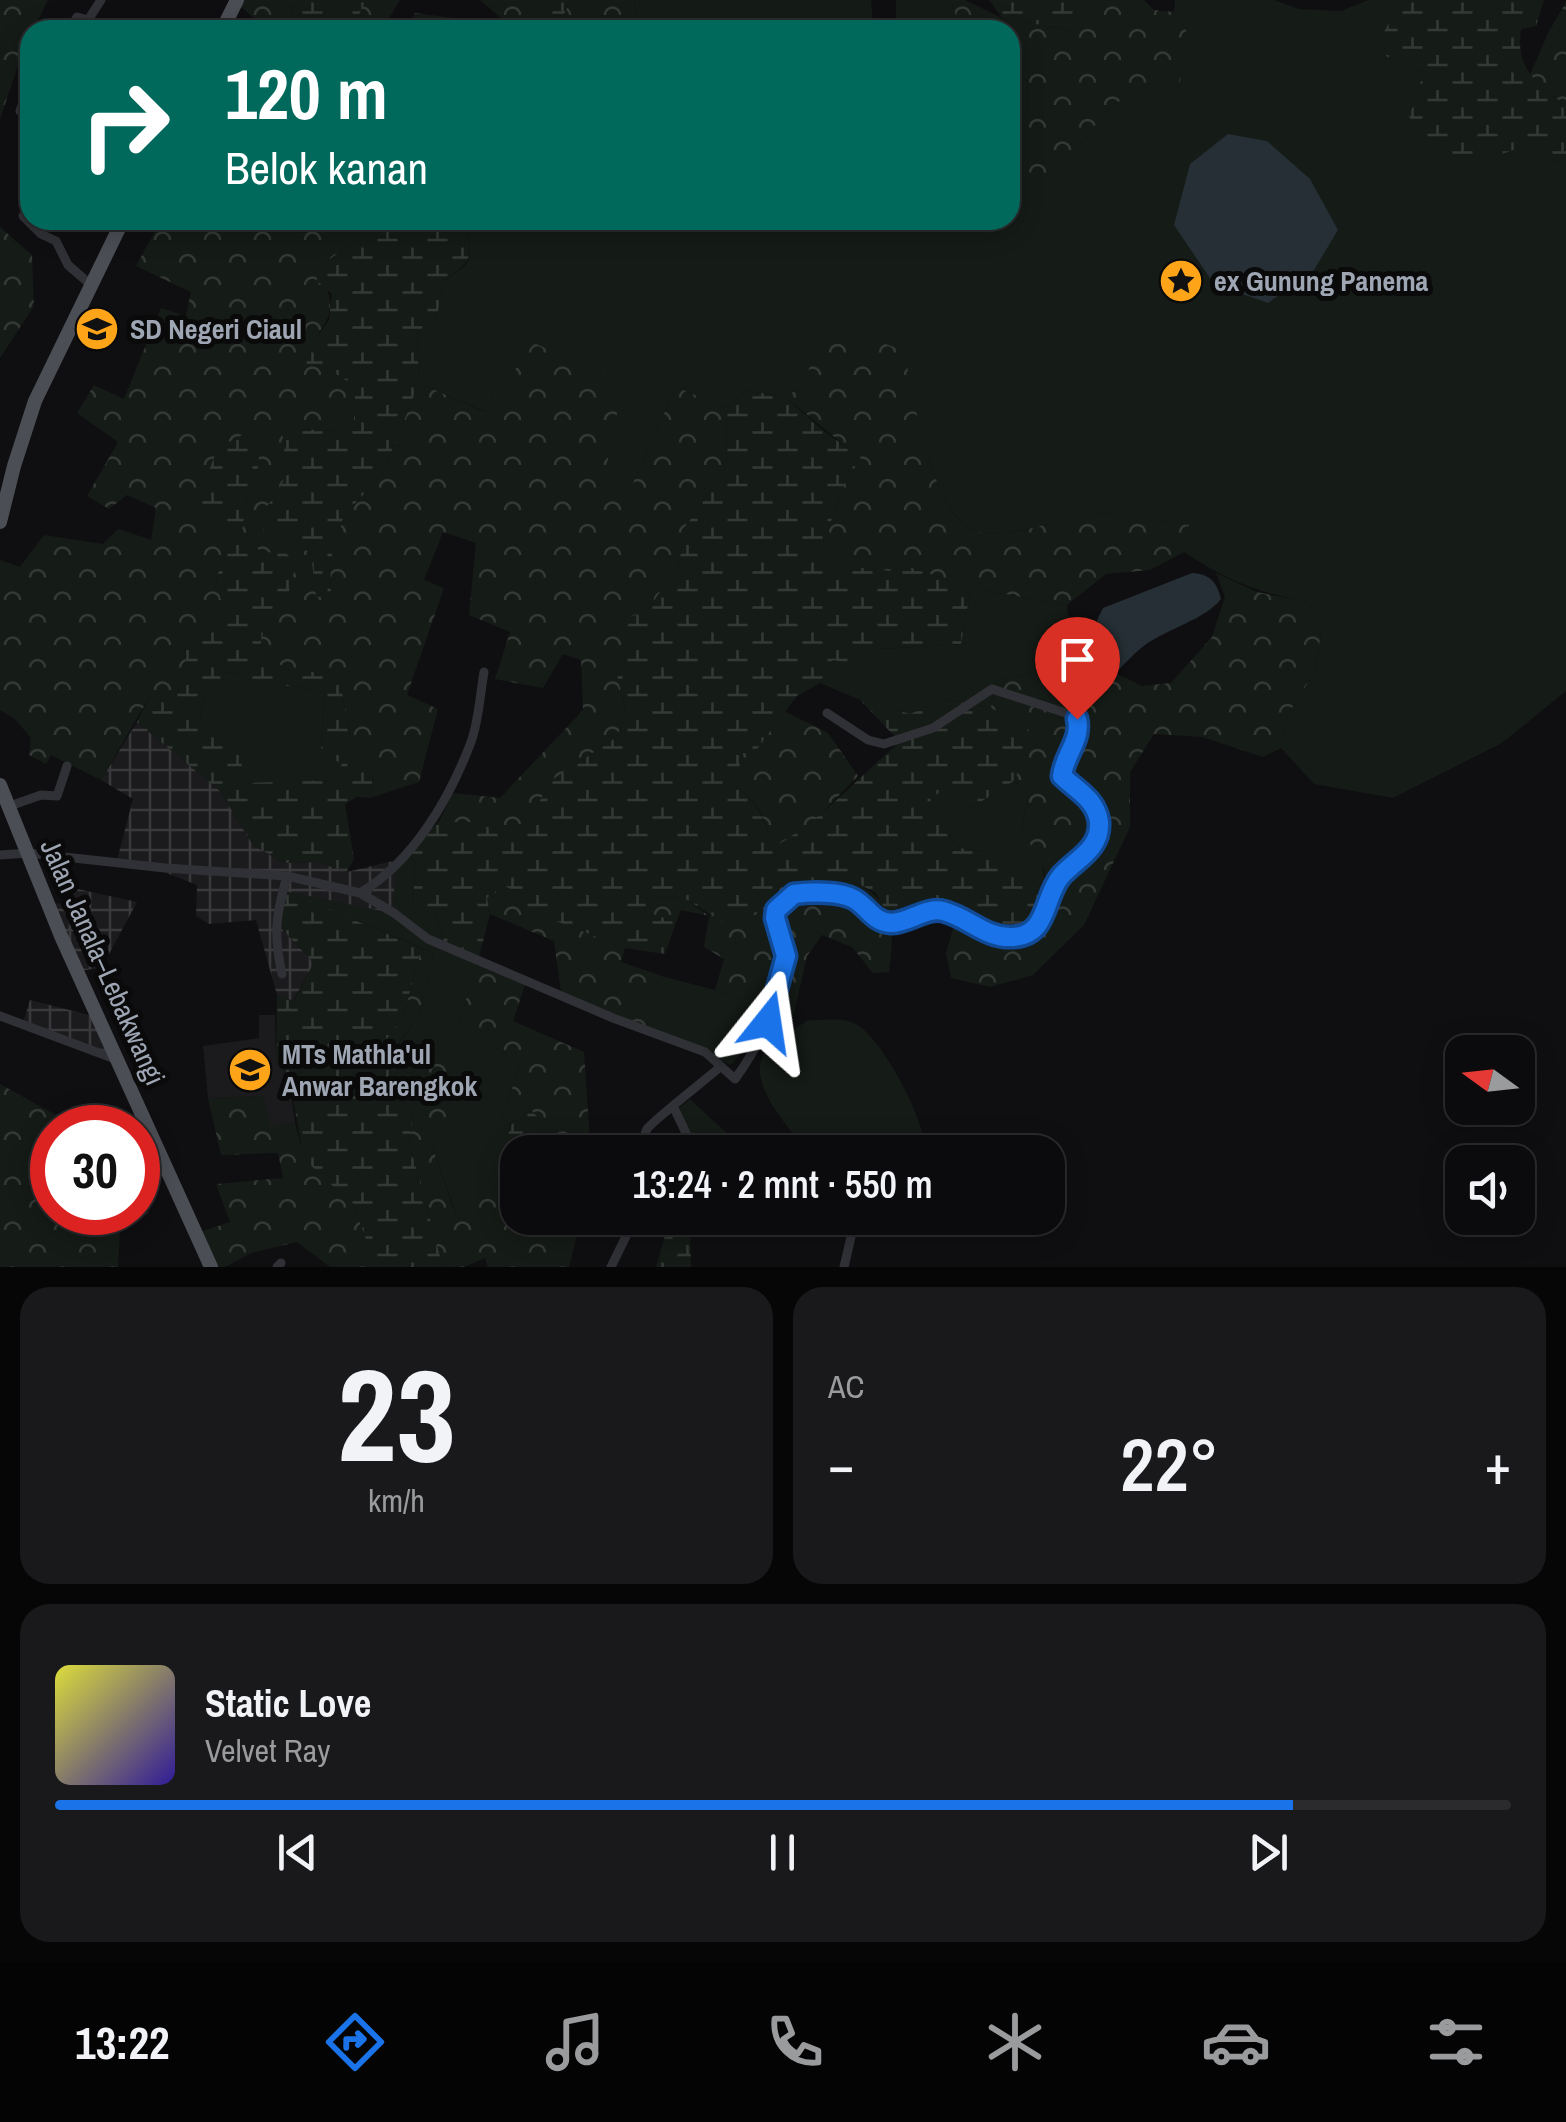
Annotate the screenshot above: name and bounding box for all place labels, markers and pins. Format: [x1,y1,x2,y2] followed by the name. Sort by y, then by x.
[1158,258,1204,304] place icon: ex Gunung Panema
[1214,262,1429,300] place label: ex Gunung Panema
[74,306,120,352] school or university icon: SD Negeri Ciaul
[130,310,302,348] place label: SD Negeri Ciaul
[1035,617,1120,720] pin
[282,1035,477,1105] place label: MTs Mathla'ul Anwar Barengkok
[227,1047,273,1093] school or university icon: MTs Mathla'ul Anwar Barengkok

